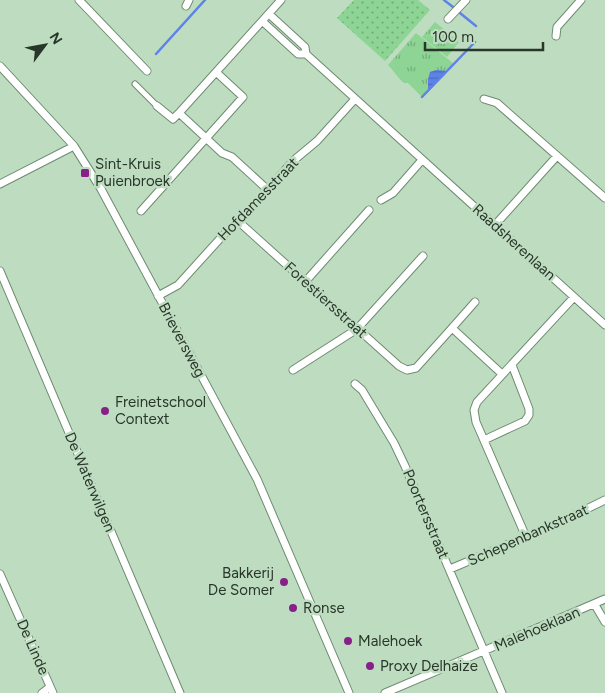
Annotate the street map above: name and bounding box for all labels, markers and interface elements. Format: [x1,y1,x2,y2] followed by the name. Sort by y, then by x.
[20,20,70,70] north arrow
[425,20,542,52] scale bar
[432,28,474,46] text: 100 m
[46,29,66,47] text: N
[214,153,302,244] street label: Hofdamesstraat
[95,155,171,190] place label: Sint-Kruis Puienbroek
[79,167,91,179] marker: Sint-Kruis Puienbroek
[469,200,559,284] street label: Raadsherenlaan
[281,258,371,342] street label: Forestiersstraat
[155,299,209,381] street label: Brieversweg
[115,393,206,428] place label: Freinetschool Context
[99,405,111,417] marker: Freinetschool Context
[61,429,119,535] street label: De Waterwilgen
[399,466,453,562] street label: Poortersstraat
[465,500,591,570] street label: Schepenbankstraat
[208,564,274,599] place label: Bakkerij De Somer
[278,576,290,588] marker: Bakkerij De Somer
[303,599,345,617] place label: Ronse
[287,602,299,614] marker: Ronse
[491,603,583,655] street label: Malehoeklaan
[13,616,53,678] street label: De Linde
[358,632,423,650] place label: Malehoek
[342,635,354,647] marker: Malehoek
[380,657,478,675] place label: Proxy Delhaize
[364,660,376,672] marker: Proxy Delhaize

